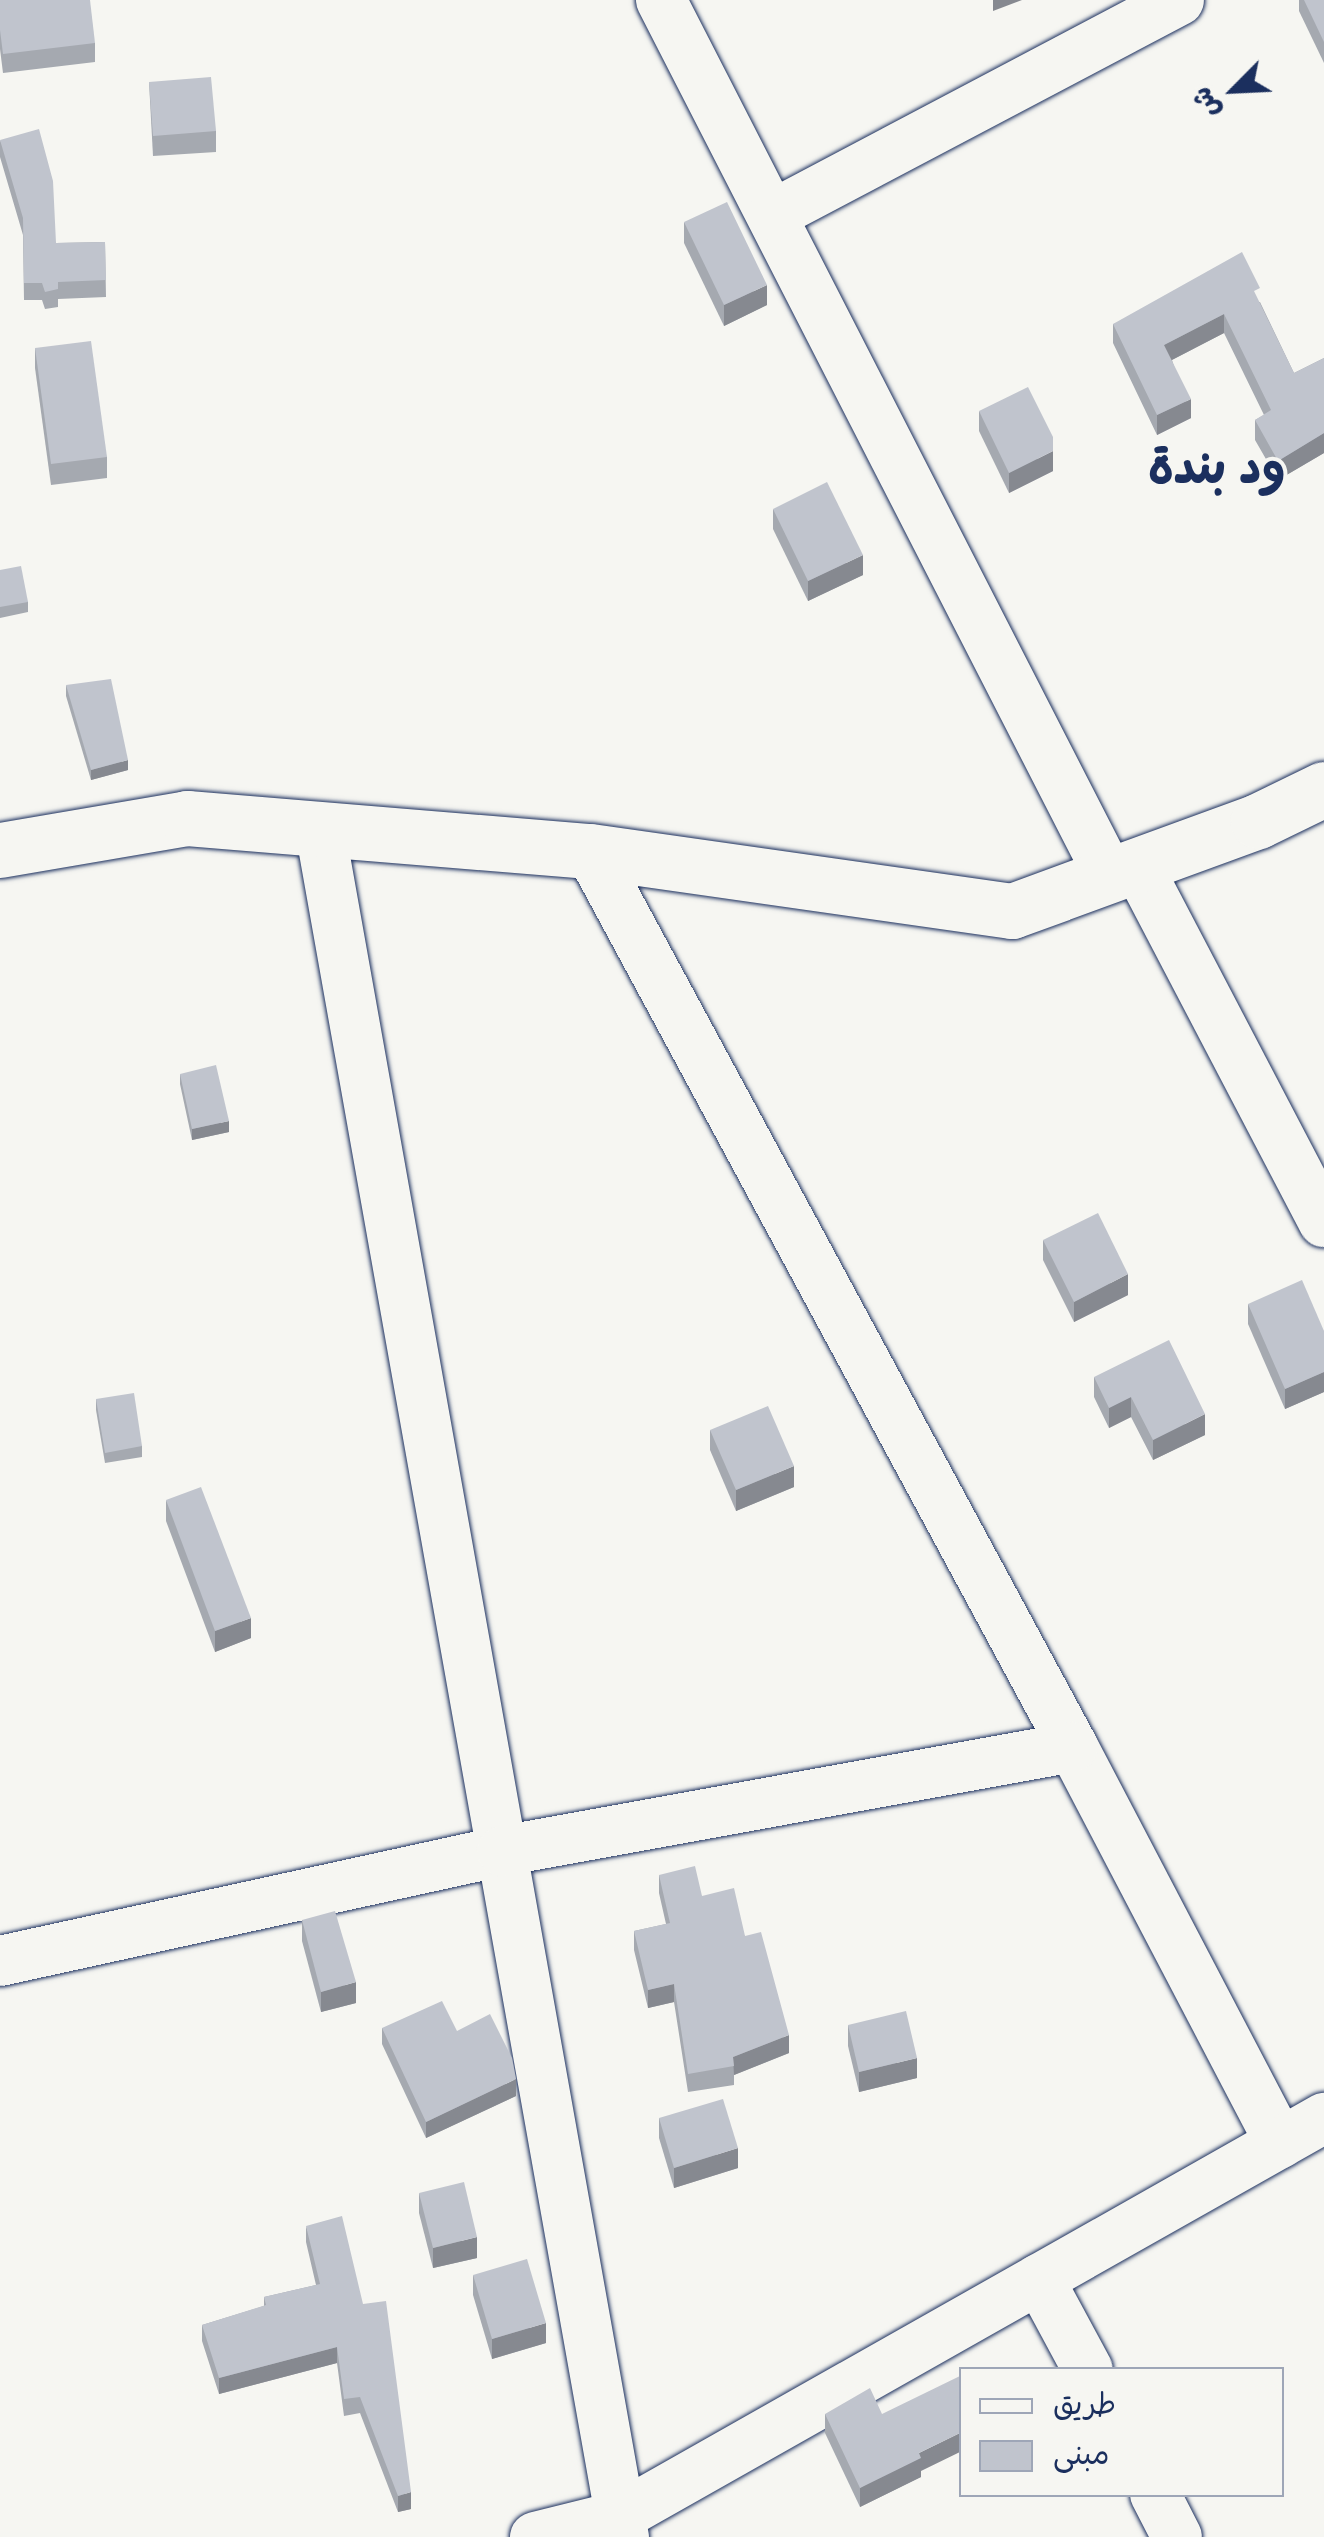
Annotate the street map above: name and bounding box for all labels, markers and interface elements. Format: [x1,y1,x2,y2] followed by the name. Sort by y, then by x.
[1184,40,1284,140] north arrow
[1185,82,1227,123] text: ش
[1148,440,1286,498] district label: ود بندة
[959,2367,1284,2497] legend
[1053,2387,1116,2423] text: طريق
[1053,2437,1109,2473] text: مبنى

